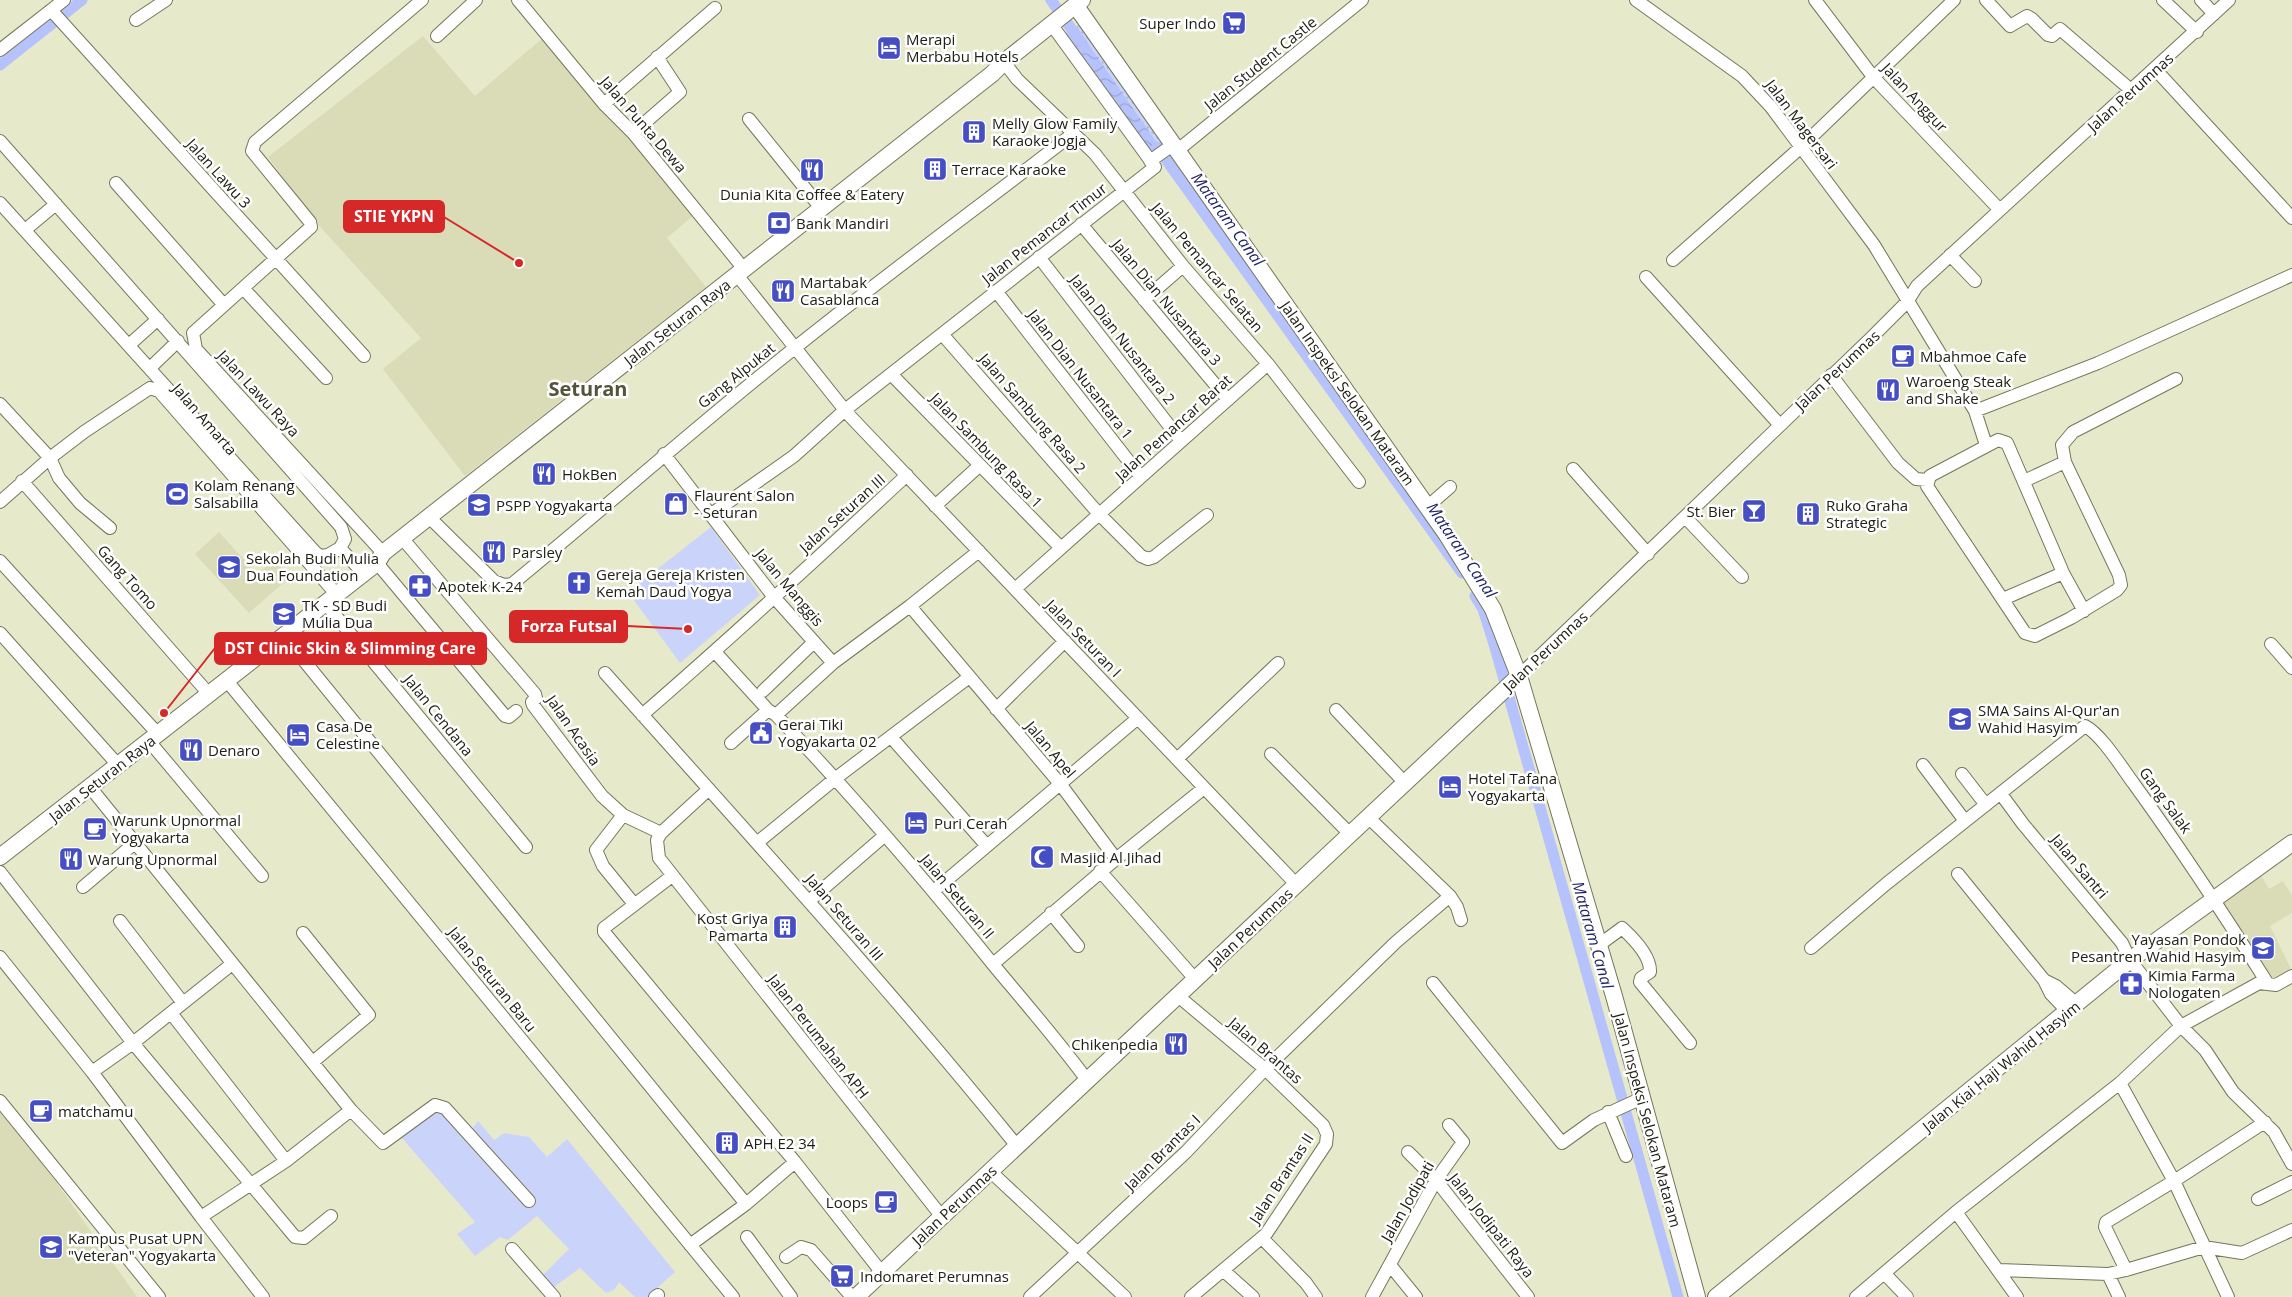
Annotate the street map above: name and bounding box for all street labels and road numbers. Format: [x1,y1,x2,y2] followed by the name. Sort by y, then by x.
[1198,12,1320,116] street label: Jalan Student Castle
[2081,48,2177,137] street label: Jalan Perumnas
[1876,57,1952,136] street label: Jalan Anggur
[595,70,692,177] street label: Jalan Punta Dewa
[1760,73,1842,173] street label: Jalan Magersari
[181,132,256,212] street label: Jalan Lawu 3
[976,178,1111,289] street label: Jalan Pemancar Timur
[1146,196,1268,336] street label: Jalan Pemancar Selatan
[1107,233,1226,370] street label: Jalan Dian Nusantara 3
[1065,268,1180,408] street label: Jalan Dian Nusantara 2
[618,274,734,371] street label: Jalan Seturan Raya
[1275,295,1420,489] street label: Jalan Inspeksi Selokan Mataram
[1023,303,1138,443] street label: Jalan Dian Nusantara 1
[1789,326,1884,416] street label: Jalan Perumnas
[693,338,779,412] street label: Gang Alpukat
[212,344,304,441] street label: Jalan Lawu Raya
[974,347,1091,477] street label: Jalan Sambung Rasa 2
[1109,369,1235,486] street label: Jalan Pemancar Barat
[167,377,242,459] street label: Jalan Amarta
[925,387,1047,512] street label: Jalan Sambung Rasa 1
[793,469,889,558] street label: Jalan Seturan III
[94,540,162,614] street label: Gang Tomo
[750,542,828,630] street label: Jalan Manggis
[1040,593,1126,681] street label: Jalan Seturan I
[1497,607,1592,697] street label: Jalan Perumnas
[399,668,478,760] street label: Jalan Cendana
[541,689,606,769] street label: Jalan Acasia
[1020,715,1081,782] street label: Jalan Apel
[43,730,159,827] street label: Jalan Seturan Raya
[2135,763,2197,837] street label: Gang Salak
[2046,828,2113,903] street label: Jalan Santri
[915,848,999,943] street label: Jalan Seturan II
[800,868,888,965] street label: Jalan Seturan III
[1202,884,1297,974] street label: Jalan Perumnas
[443,921,542,1036] street label: Jalan Seturan Baru
[763,968,874,1102] street label: Jalan Perumahan APH
[1916,996,2084,1137] street label: Jalan Kiai Haji Wahid Hasyim
[1609,1009,1686,1229] street label: Jalan Inspeksi Selokan Mataram
[1223,1011,1307,1088] street label: Jalan Brantas
[1118,1110,1204,1196] street label: Jalan Brantas I
[1243,1129,1318,1229] street label: Jalan Brantas II
[1375,1157,1438,1247] street label: Jalan Jodipati
[906,1161,1001,1251] street label: Jalan Perumnas
[1444,1167,1539,1281] street label: Jalan Jodipati Raya

